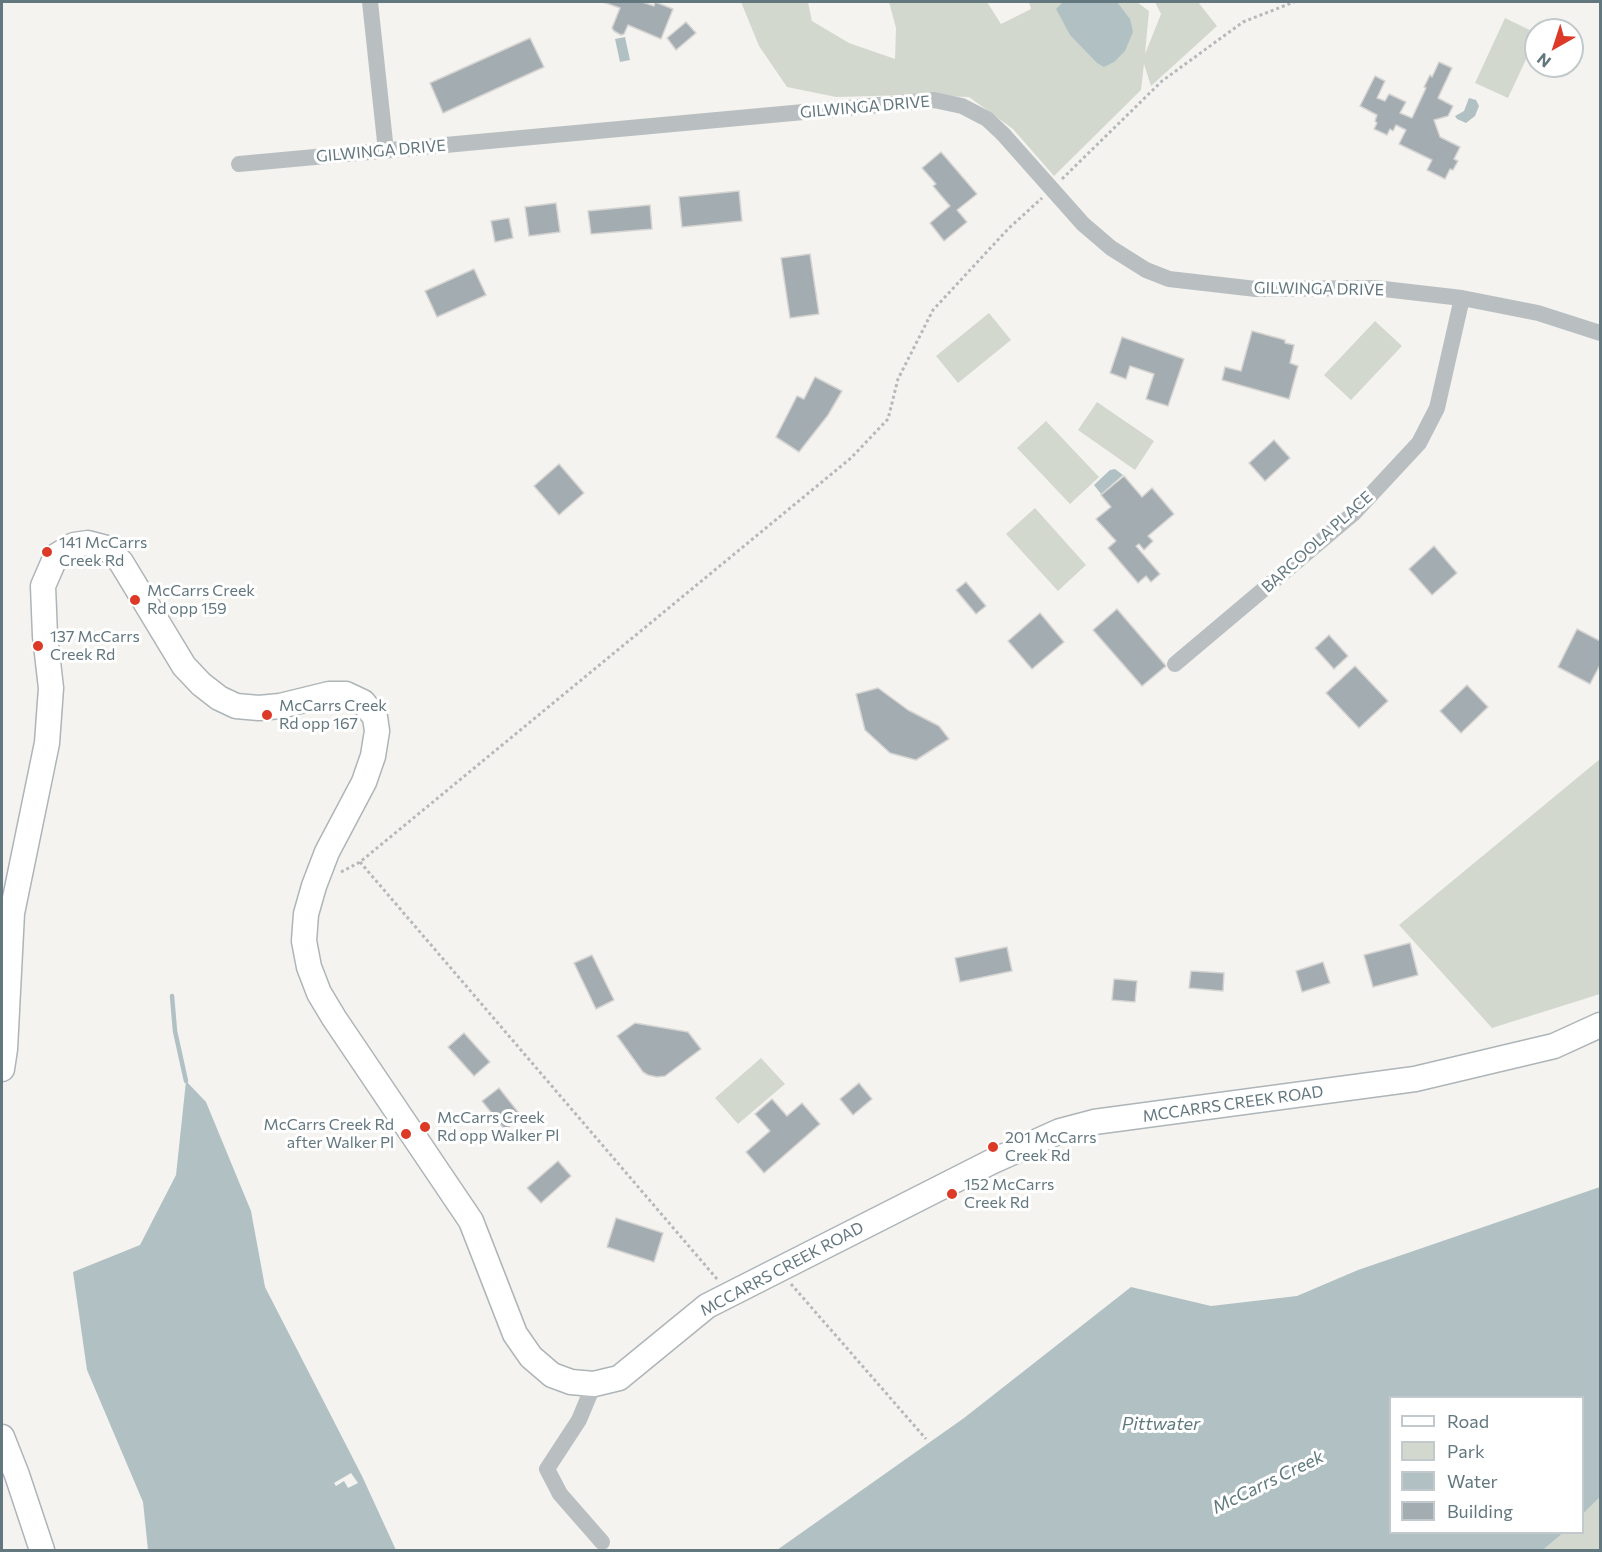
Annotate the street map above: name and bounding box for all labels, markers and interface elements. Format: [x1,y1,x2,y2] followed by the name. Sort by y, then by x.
[1524,18,1584,78] north arrow
[1533,50,1554,72] text: N
[799,92,931,122] street label: GILWINGA DRIVE
[315,136,447,166] street label: GILWINGA DRIVE
[1254,278,1384,300] street label: GILWINGA DRIVE
[1258,487,1376,597] street label: BARCOOLA PLACE
[59,533,147,571] place label: 141 McCarrs Creek Rd
[40,545,54,559] marker: 141 McCarrs Creek Rd
[147,581,255,619] place label: McCarrs Creek Rd opp 159
[128,593,142,607] marker: McCarrs Creek Rd opp 159
[50,627,140,665] place label: 137 McCarrs Creek Rd
[31,639,45,653] marker: 137 McCarrs Creek Rd
[279,696,387,734] place label: McCarrs Creek Rd opp 167
[260,708,274,722] marker: McCarrs Creek Rd opp 167
[1141,1082,1325,1126] street label: MCCARRS CREEK ROAD
[437,1108,559,1146] place label: McCarrs Creek Rd opp Walker Pl
[264,1115,394,1153] place label: McCarrs Creek Rd after Walker Pl
[418,1120,432,1134] marker: McCarrs Creek Rd opp Walker Pl
[399,1127,413,1141] marker: McCarrs Creek Rd after Walker Pl
[1005,1128,1096,1166] place label: 201 McCarrs Creek Rd
[986,1140,1000,1154] marker: 201 McCarrs Creek Rd
[964,1175,1054,1213] place label: 152 McCarrs Creek Rd
[945,1187,959,1201] marker: 152 McCarrs Creek Rd
[697,1218,867,1320] street label: MCCARRS CREEK ROAD
[1389,1396,1584,1534] legend
[1447,1410,1489,1432] text: Road
[1122,1413,1200,1435] water label: Pittwater
[1447,1440,1485,1462] text: Park
[1209,1446,1327,1518] water label: McCarrs Creek
[1447,1470,1498,1492] text: Water
[1447,1500,1513,1522] text: Building

